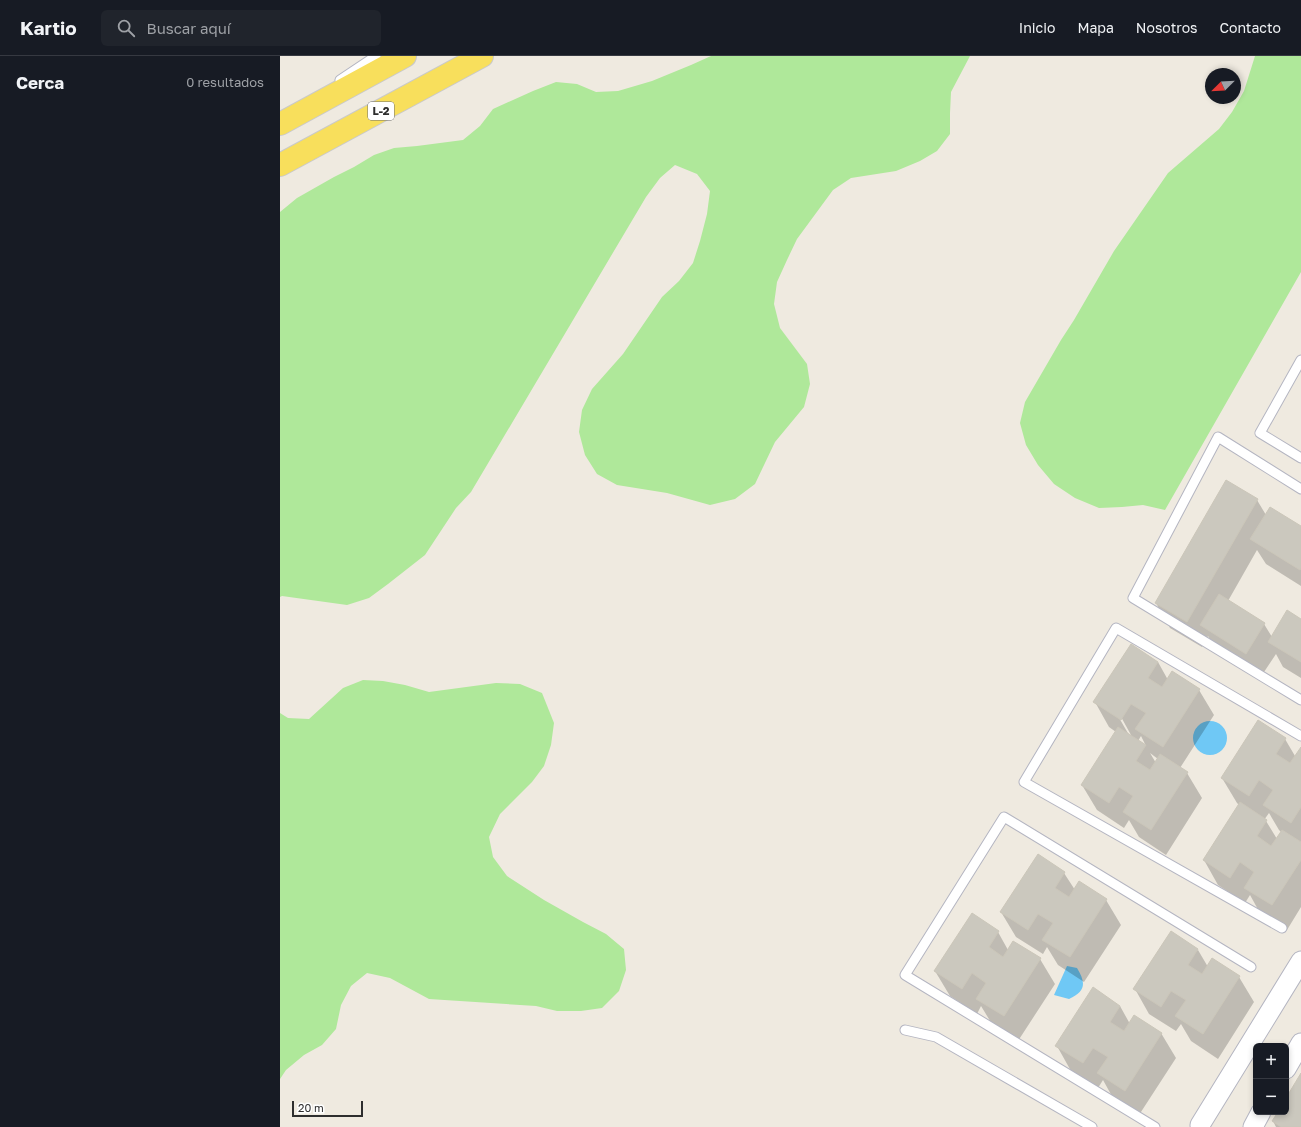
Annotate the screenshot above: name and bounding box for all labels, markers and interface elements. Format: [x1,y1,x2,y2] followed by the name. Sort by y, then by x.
[101,10,381,46] search box
[20,16,77,39] text: Kartio
[115,17,137,39] icon: search
[147,19,231,37] text: Buscar aquí
[1019,19,1055,36] text: Inicio
[1077,19,1114,36] text: Mapa
[1136,19,1197,36] text: Nosotros
[1219,19,1281,36] text: Contacto
[1205,68,1241,104] north arrow
[16,72,64,93] text: Cerca
[186,74,264,90] text: 0 resultados
[368,102,394,120] road number: L-2
[1253,1043,1289,1115] map controls
[1253,1043,1289,1079] button: +
[1253,1079,1289,1115] button: −
[292,1099,363,1118] scale bar
[298,1101,324,1114] text: 20 m

